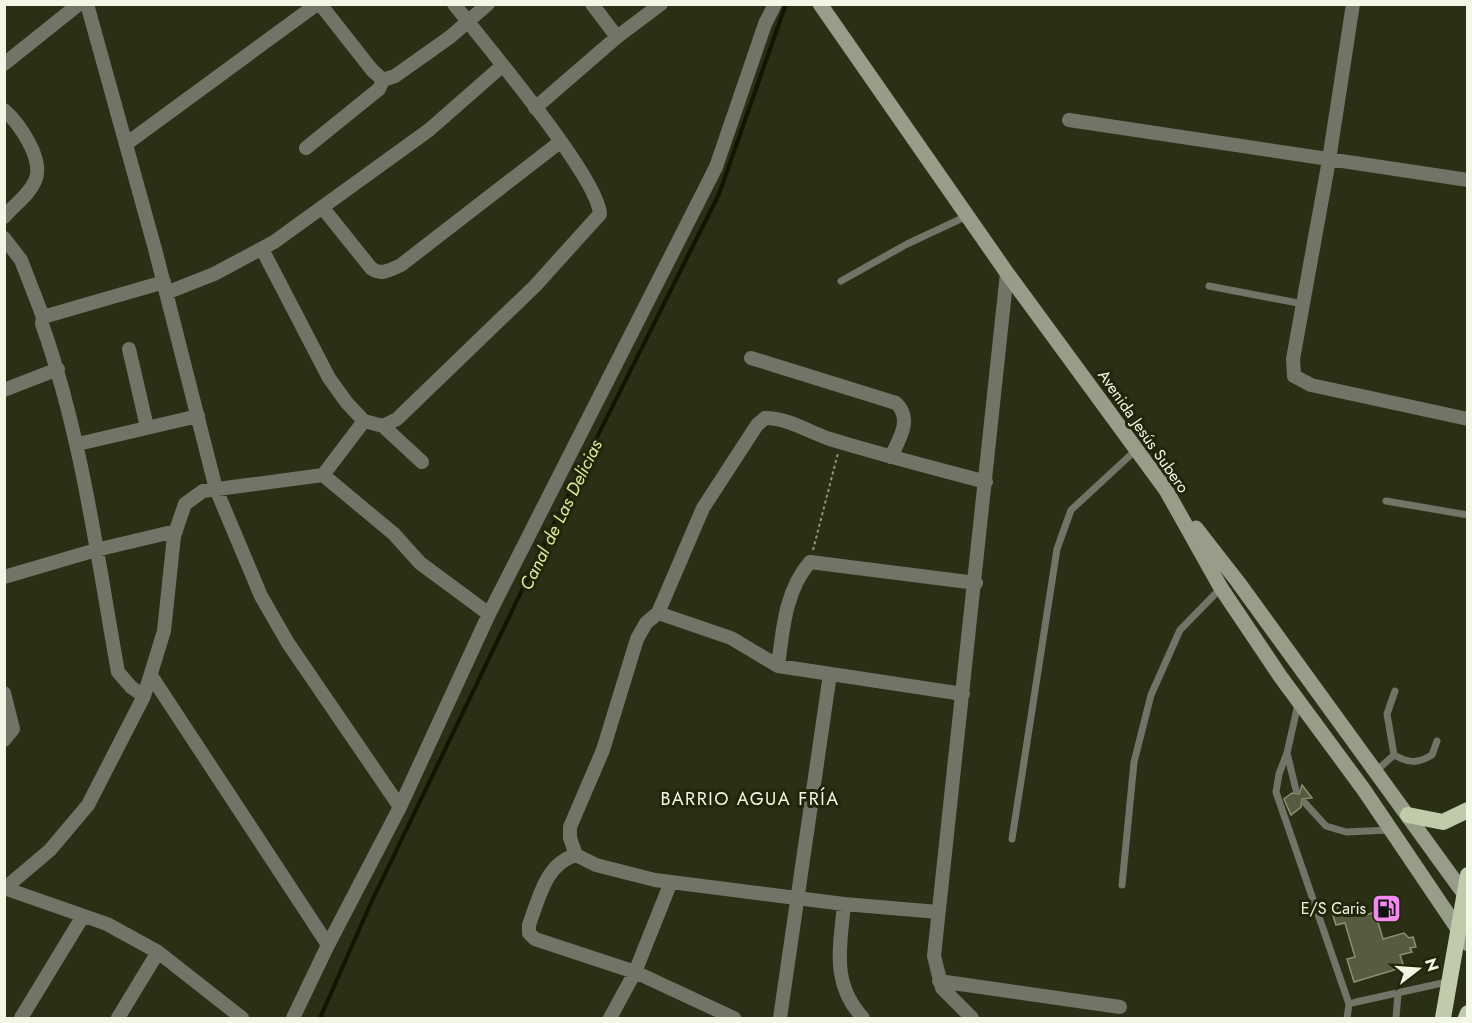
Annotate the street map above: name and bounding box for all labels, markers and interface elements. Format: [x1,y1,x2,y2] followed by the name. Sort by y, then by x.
[1092,365,1195,498] street label: Avenida Jesús Subero
[513,435,609,595] water label: Canal de Las Delicias
[660,786,840,812] district label: BARRIO AGUA FRÍA
[1371,892,1403,924] fuel station icon: E/S Caris
[1301,897,1366,920] place label: E/S Caris
[1388,939,1448,999] north arrow
[1419,955,1445,974] text: N

